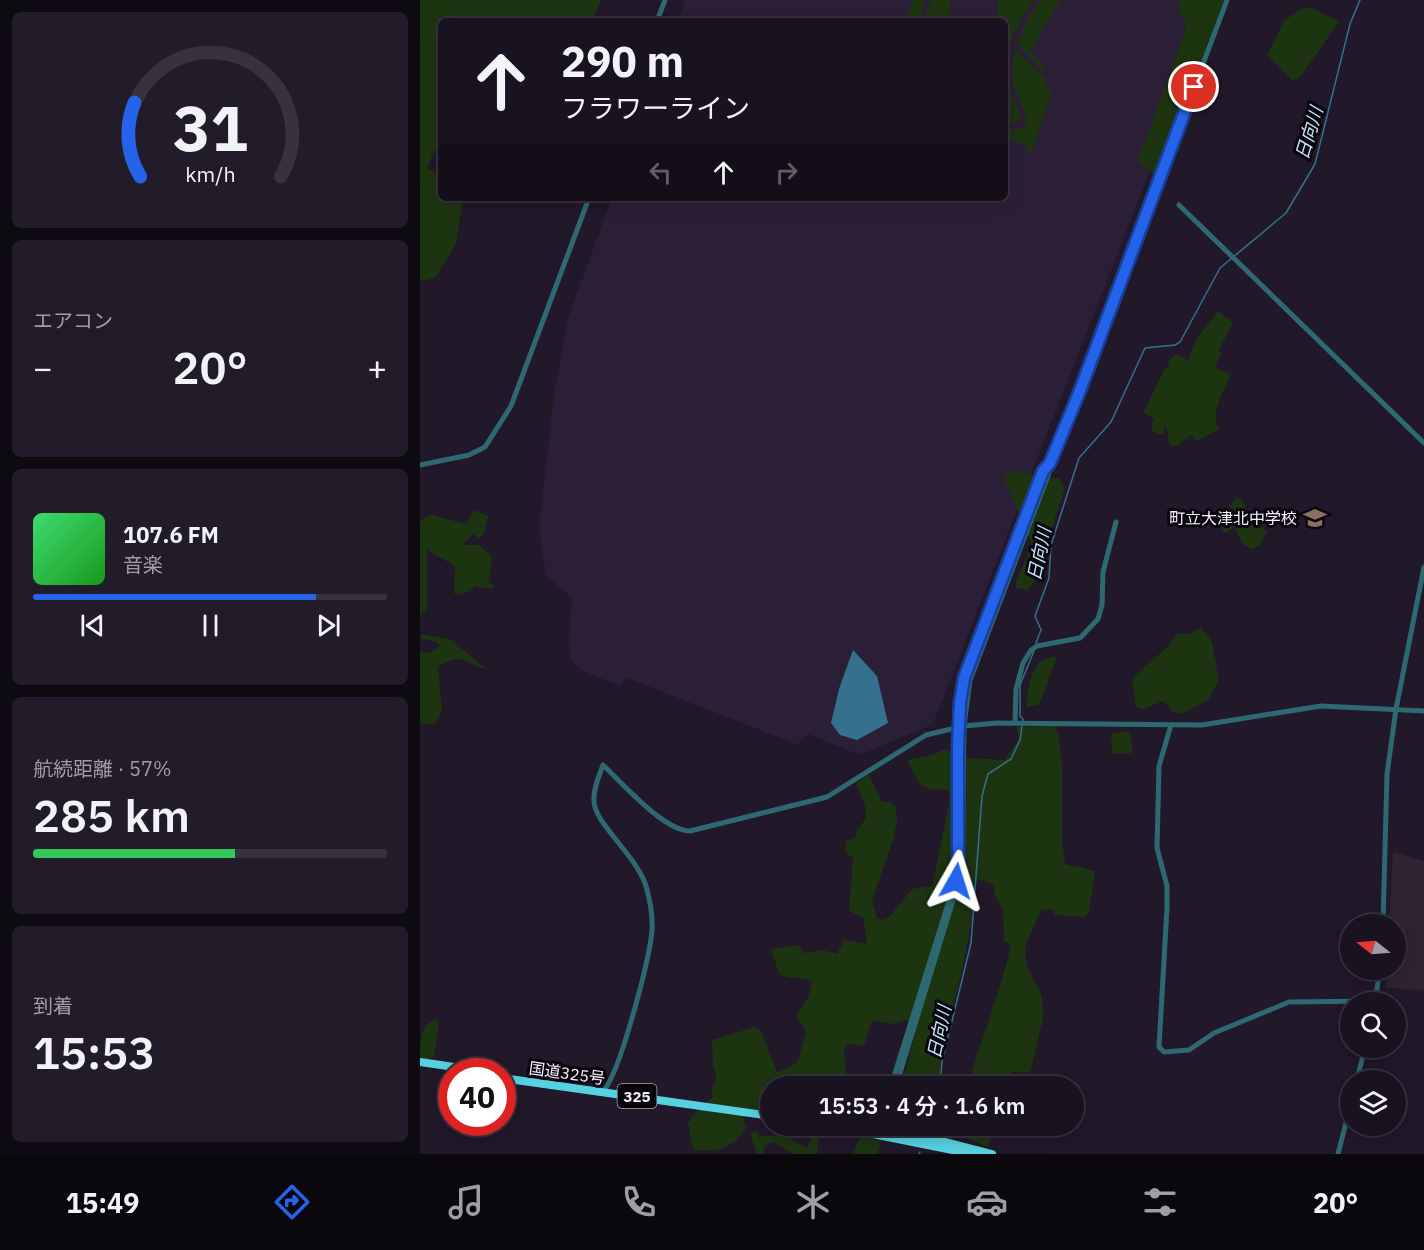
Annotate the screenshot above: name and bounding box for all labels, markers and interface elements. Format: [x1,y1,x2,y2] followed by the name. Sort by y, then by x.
[561,34,684,89] text: 290 m
[462,42,540,120] icon: ahead
[1168,61,1219,112] pin
[1177,70,1210,103] icon: arrive
[173,87,247,168] text: 31
[561,90,750,125] text: フラワーライン
[1290,102,1328,162] water label: 日向川
[644,156,677,189] icon: left
[707,156,740,189] icon: ahead
[770,156,803,189] icon: right
[185,161,235,189] text: km/h
[33,307,113,334] text: エアコン
[172,338,248,396] text: 20°
[33,346,53,389] text: −
[367,346,387,389] text: +
[1302,505,1328,531] school or university icon: 町立大津北中学校
[1169,508,1297,528] place label: 町立大津北中学校
[123,520,219,549] text: 107.6 FM
[1022,523,1056,583] water label: 日向川
[123,551,163,578] text: 音楽
[76,609,109,642] icon: previous
[194,609,227,642] icon: pause
[312,609,345,642] icon: next
[33,755,172,782] text: 航続距離 · 57%
[33,786,190,844] text: 285 km
[924,849,988,913] position arrow
[1340,914,1406,980] north arrow
[1340,914,1406,1136] map controls
[33,992,73,1019] text: 到着
[1340,992,1406,1058] button: search
[922,1001,956,1061] water label: 日向川
[33,1023,155,1081] text: 15:53
[438,1058,516,1136] speed limit sign: 40
[528,1058,606,1088] street label: 国道325号
[1340,1070,1406,1136] button: layers
[618,1084,656,1108] road number: 325
[819,1091,1025,1120] text: 15:53 · 4 分 · 1.6 km
[271,1181,313,1223] icon: directions
[445,1181,487,1223] icon: music
[618,1181,660,1223] icon: phone
[792,1181,834,1223] icon: climate
[966,1181,1008,1223] icon: car
[1139,1181,1181,1223] icon: filters
[66,1185,140,1220] text: 15:49
[1313,1185,1358,1220] text: 20°

